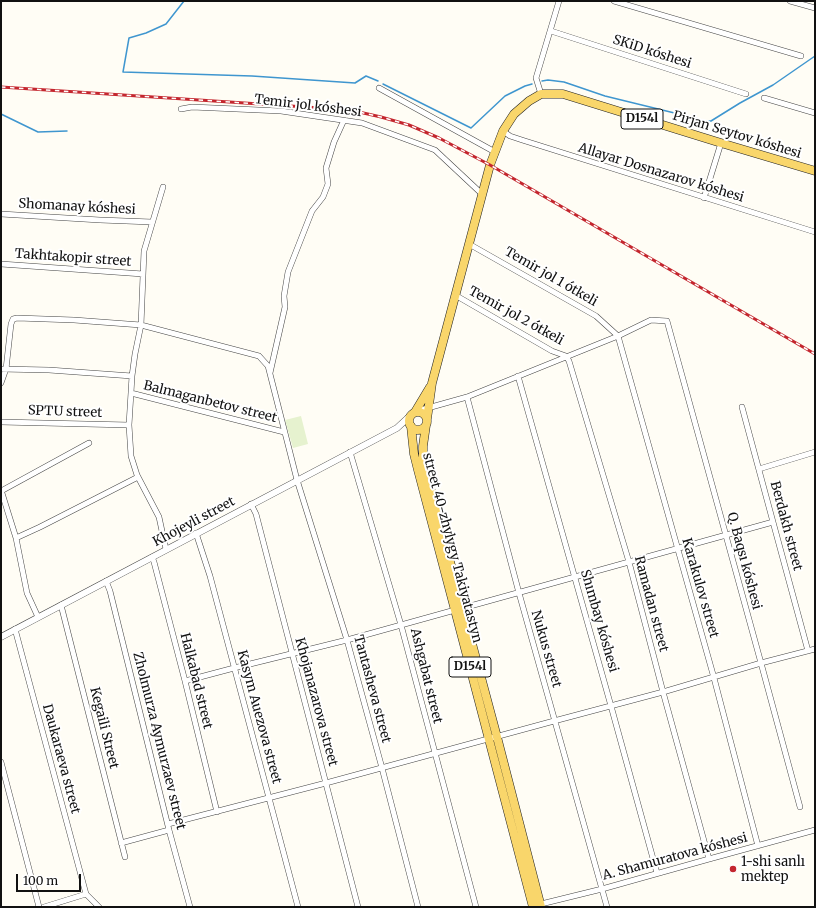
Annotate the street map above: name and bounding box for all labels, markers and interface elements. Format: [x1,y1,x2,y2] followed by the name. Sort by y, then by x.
[611,32,693,72] street label: SKiD kóshesi
[254,92,362,120] street label: Temir jol kóshesi
[671,108,803,162] street label: Pirjan Seytov kóshesi
[621,109,663,129] road number: D154l
[576,140,746,206] street label: Allayar Dosnazarov kóshesi
[18,196,136,218] street label: Shomanay kóshesi
[502,244,600,310] street label: Temir jol 1 ótkeli
[14,246,132,270] street label: Takhtakopir street
[466,283,566,349] street label: Temir jol 2 ótkeli
[142,378,278,426] street label: Balmaganbetov street
[28,403,102,421] street label: SPTU street
[419,451,485,645] street label: street 40-zhylygy Takiyatastyn
[767,480,805,572] street label: Berdakh street
[150,494,238,550] street label: Khojeyli street
[723,511,765,611] street label: Q. Baqsı kóshesi
[678,536,722,640] street label: Karakulov street
[631,554,671,654] street label: Ramadan street
[577,568,621,674] street label: Shımbay kóshesi
[528,609,564,689] street label: Nukus street
[407,627,445,725] street label: Ashgabat street
[177,631,215,731] street label: Halkabad street
[350,633,394,745] street label: Tantasheva street
[291,636,341,768] street label: Khojanazarova street
[234,648,284,786] street label: Kasym Auezova street
[129,651,189,831] street label: Zholmurza Aymurzaev street
[449,657,491,677] road number: D154l
[86,686,122,770] street label: Kegaili Street
[39,703,83,815] street label: Daukaraeva street
[601,830,749,884] street label: A. Shamuratova kóshesi
[741,854,805,885] place label: 1-shi sanlı mektep
[728,864,738,874] marker: 1-shi sanlı mektep
[18,866,83,892] scale bar
[23,873,58,888] text: 100 m

